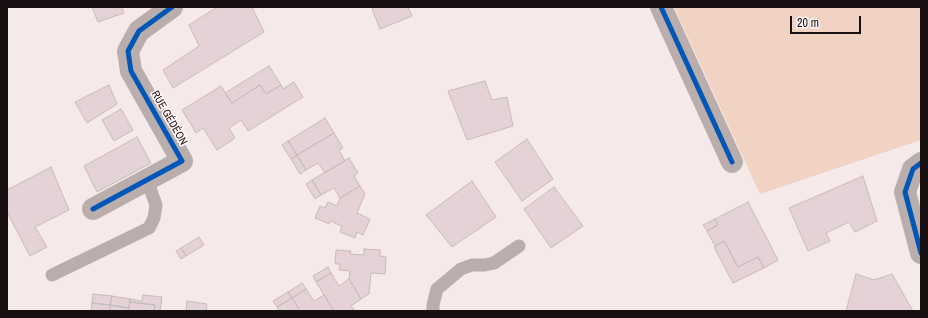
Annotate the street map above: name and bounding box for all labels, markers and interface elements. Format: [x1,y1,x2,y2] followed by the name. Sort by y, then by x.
[792,8,863,34] scale bar
[797,15,819,31] text: 20 m
[148,88,190,148] street label: RUE GÉDÉON

